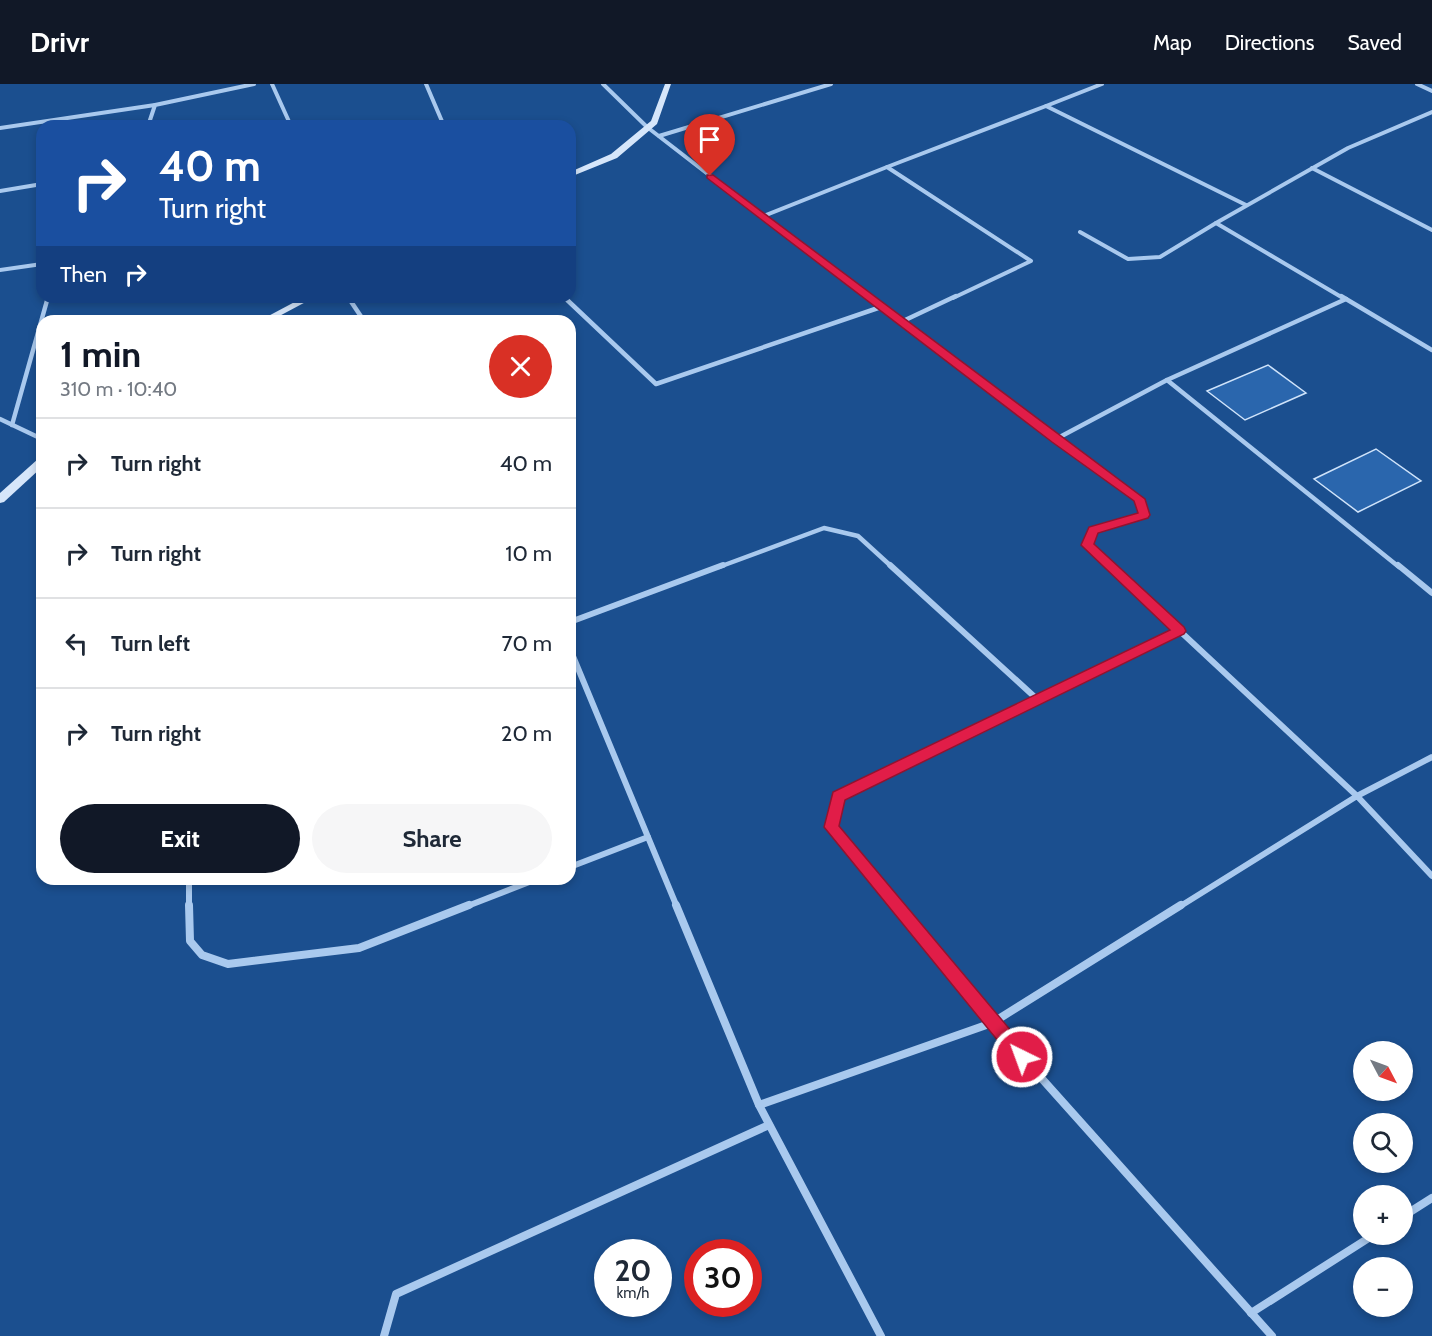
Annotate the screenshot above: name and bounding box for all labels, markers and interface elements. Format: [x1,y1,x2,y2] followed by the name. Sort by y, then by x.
[30,25,89,59] text: Drivr
[1153,30,1192,55] text: Map
[1225,30,1314,55] text: Directions
[1347,30,1402,55] text: Saved
[684,114,735,176] pin
[693,123,726,156] icon: arrive
[159,140,261,192] text: 40 m
[60,144,138,222] icon: right
[159,192,266,225] text: Turn right
[119,258,152,291] icon: right
[60,261,107,288] text: Then
[60,332,141,376] text: 1 min
[489,335,552,398] button: close
[60,377,177,401] text: 310 m · 10:40
[60,447,93,480] icon: right
[111,450,201,477] text: Turn right
[500,450,552,477] text: 40 m
[60,537,93,570] icon: right
[111,540,201,567] text: Turn right
[505,540,552,567] text: 10 m
[60,627,93,660] icon: left
[111,630,190,657] text: Turn left
[502,630,552,657] text: 70 m
[60,717,93,750] icon: right
[111,720,201,747] text: Turn right
[501,720,552,747] text: 20 m
[60,804,300,873] button: Exit
[312,804,552,873] button: Share
[990,1025,1054,1089] position arrow
[1353,1041,1413,1101] north arrow
[1353,1041,1413,1317] map controls
[1353,1113,1413,1173] button: search
[1353,1185,1413,1245] button: +
[684,1239,762,1317] speed limit sign: 30
[614,1252,652,1289] text: 20
[1353,1257,1413,1317] button: −
[617,1284,649,1302] text: km/h

